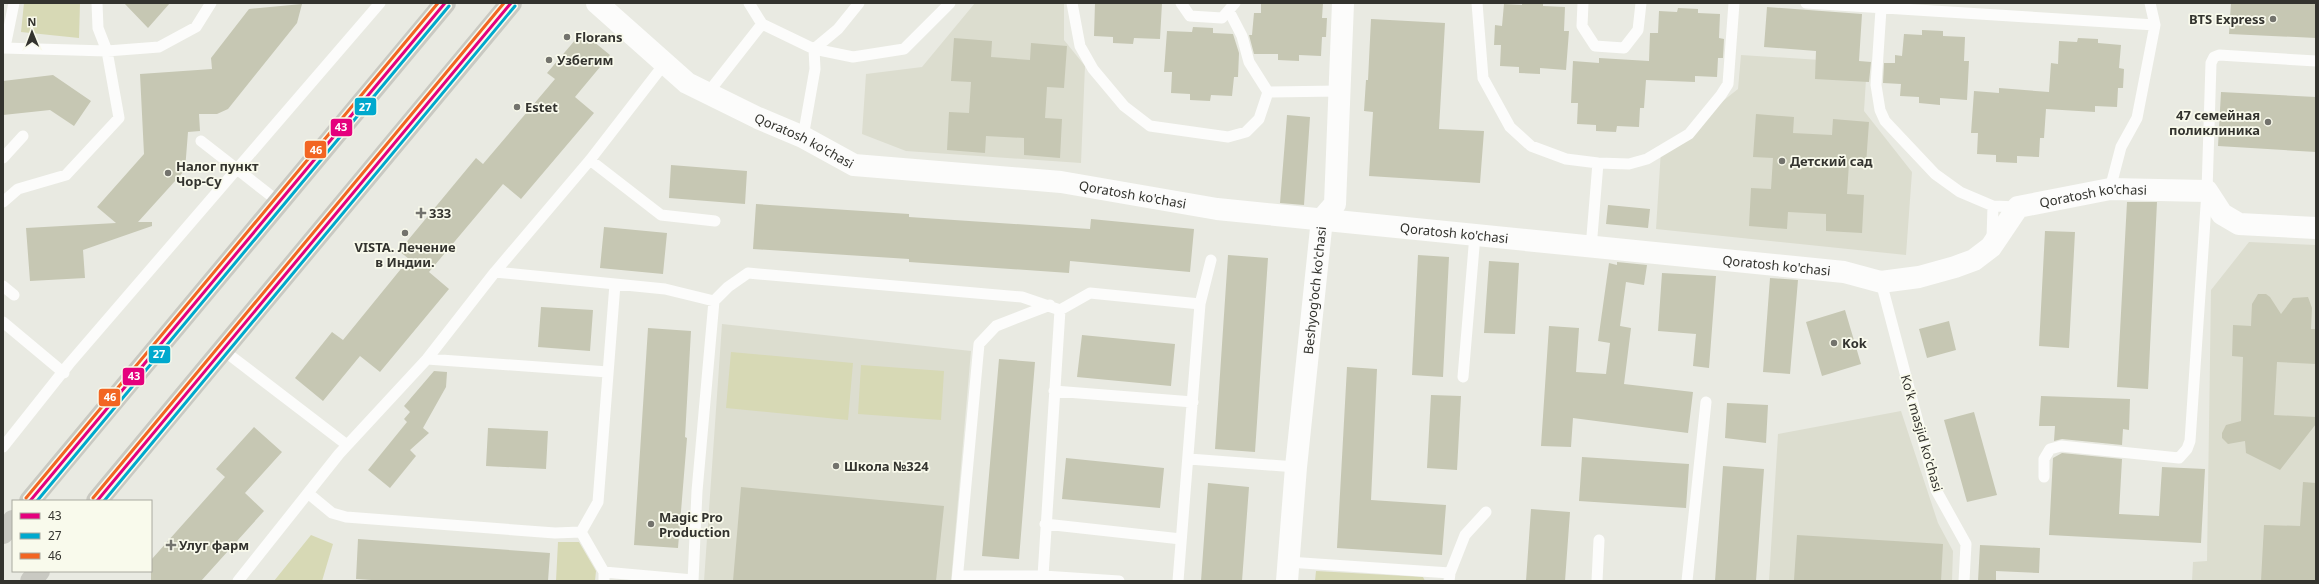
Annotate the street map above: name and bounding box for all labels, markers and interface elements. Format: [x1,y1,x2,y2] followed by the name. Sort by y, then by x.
[2189,10,2265,28] place label: BTS Express
[12,12,52,52] north arrow
[27,14,36,29] text: N
[2268,14,2278,24] marker: BTS Express
[575,28,622,46] place label: Florans
[562,32,572,42] marker: Florans
[557,51,613,69] place label: Узбегим
[544,55,554,65] marker: Узбегим
[354,97,377,116] line badge: 27
[525,98,558,116] place label: Estet
[359,99,371,114] text: 27
[512,102,522,112] marker: Estet
[2169,106,2260,139] place label: 47 семейная поликлиника
[752,109,857,172] street label: Qoratosh ko'chasi
[2263,117,2273,127] marker: 47 семейная поликлиника
[330,118,353,137] line badge: 43
[335,119,347,134] text: 43
[304,140,327,159] line badge: 46
[310,142,322,157] text: 46
[1790,152,1873,170] place label: Детский сад
[1777,156,1787,166] marker: Детский сад
[176,157,259,190] place label: Налог пункт Чор-Су
[163,168,173,178] marker: Налог пункт Чор-Су
[1078,176,1188,213] street label: Qoratosh ko'chasi
[2038,179,2147,212] street label: Qoratosh ko'chasi
[429,204,451,222] place label: 333
[416,208,426,218] marker: 333
[1399,218,1509,247] street label: Qoratosh ko'chasi
[1299,226,1330,355] street label: Beshyog'och ko'chasi
[400,228,410,238] marker: VISTA. Лечение в Индии.
[354,238,456,271] place label: VISTA. Лечение в Индии.
[1722,251,1832,280] street label: Qoratosh ko'chasi
[1842,334,1868,352] place label: Kok
[1829,338,1839,348] marker: Kok
[148,345,171,364] line badge: 27
[153,346,165,361] text: 27
[122,367,145,386] line badge: 43
[128,368,140,383] text: 43
[1897,372,1947,494] street label: Ko'k masjid ko'chasi
[98,388,121,407] line badge: 46
[104,389,116,404] text: 46
[844,457,929,475] place label: Школа №324
[831,461,841,471] marker: Школа №324
[12,500,152,572] legend
[48,507,62,524] text: 43
[659,508,730,541] place label: Magic Pro Production
[646,519,656,529] marker: Magic Pro Production
[48,527,62,544] text: 27
[179,536,249,554] place label: Улуг фарм
[166,540,176,550] marker: Улуг фарм
[48,547,62,564] text: 46

